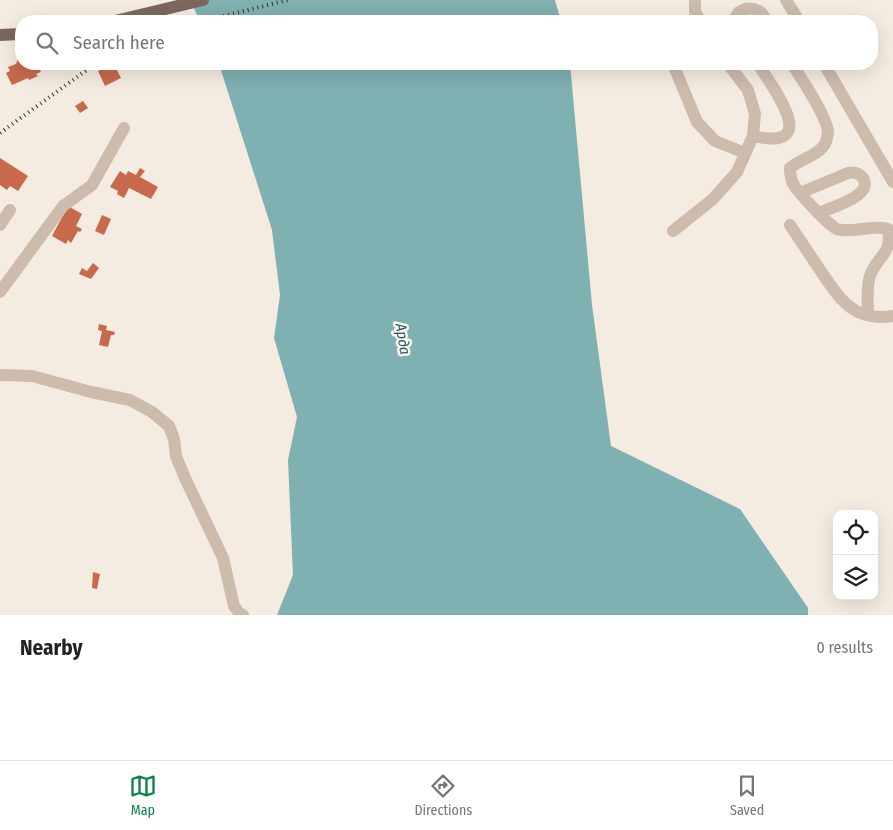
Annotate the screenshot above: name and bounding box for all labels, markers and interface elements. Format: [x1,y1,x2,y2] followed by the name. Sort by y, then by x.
[15,15,878,70] search box
[33,29,61,57] icon: search
[73,31,165,54] text: Search here
[392,321,414,356] water label: Арда
[833,510,878,600] map controls
[833,510,878,555] button: locate
[833,555,878,600] button: layers
[20,635,82,661] text: Nearby
[816,638,873,657] text: 0 results
[129,772,157,819] tab: Map
[414,772,472,819] tab: Directions
[730,772,764,819] tab: Saved

